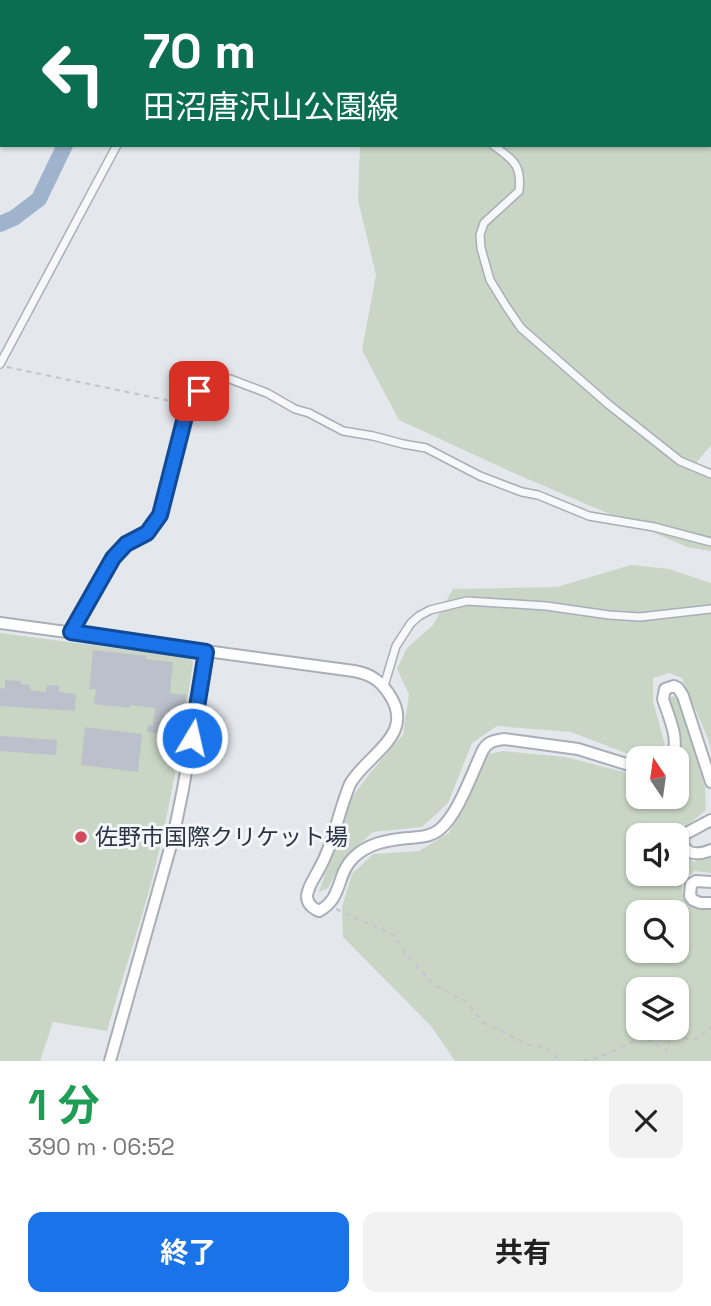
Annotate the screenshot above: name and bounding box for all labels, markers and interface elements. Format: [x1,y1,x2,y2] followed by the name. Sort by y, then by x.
[143,20,256,82] text: 70 m
[28,28,119,119] icon: left
[143,87,399,127] text: 田沼唐沢山公園線
[169,361,229,421] pin
[180,372,218,410] icon: arrive
[155,701,229,775] position arrow
[626,746,690,808] north arrow
[626,746,689,1040] map controls
[95,822,348,852] place label: 佐野市国際クリケット場
[626,823,689,886] button: sound
[73,829,89,845] marker: 佐野市国際クリケット場
[626,900,689,963] button: search
[626,977,689,1040] button: layers
[28,1079,100,1132] text: 1 分
[609,1084,683,1158] button: close
[28,1132,175,1162] text: 390 m · 06:52
[28,1212,349,1292] button: 終了
[363,1212,683,1292] button: 共有

